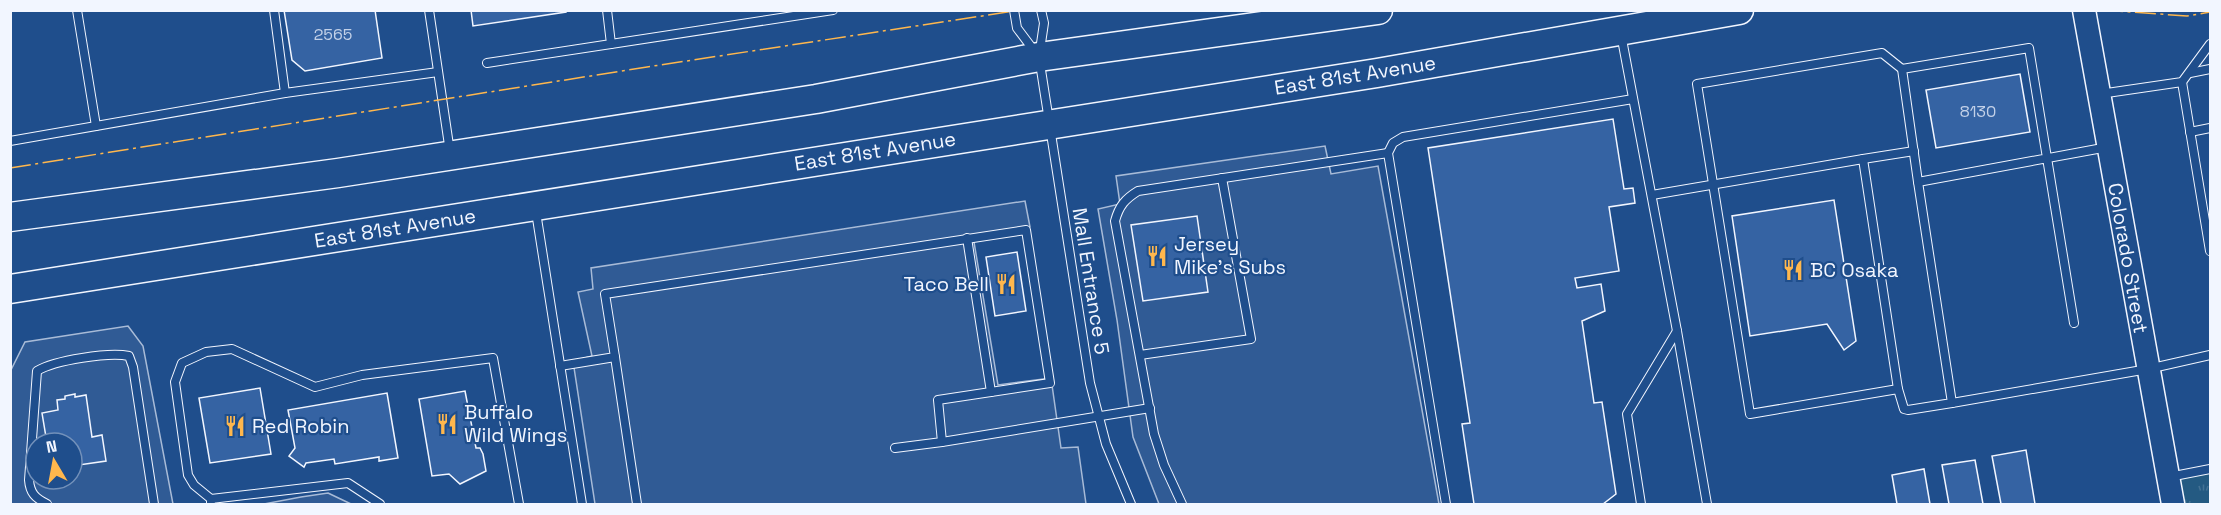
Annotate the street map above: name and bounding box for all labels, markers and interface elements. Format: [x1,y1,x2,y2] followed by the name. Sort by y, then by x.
[314,24,352,45] house number: 2565
[1272,49,1438,101] street label: East 81st Avenue
[1960,101,1996,122] house number: 8130
[792,125,958,177] street label: East 81st Avenue
[2102,181,2154,335] street label: Colorado Street
[312,202,478,254] street label: East 81st Avenue
[1067,206,1115,356] street label: Mall Entrance 5
[1174,231,1286,280] place label: Jersey Mike's Subs
[1145,244,1169,268] restaurant icon: Jersey Mike's Subs
[1810,257,1899,283] place label: BC Osaka
[1781,258,1805,282] restaurant icon: BC Osaka
[903,271,989,297] place label: Taco Bell
[994,272,1018,296] restaurant icon: Taco Bell
[464,399,567,448] place label: Buffalo Wild Wings
[435,412,459,436] restaurant icon: Buffalo Wild Wings
[252,413,350,439] place label: Red Robin
[223,414,247,438] restaurant icon: Red Robin
[24,431,84,491] north arrow
[44,435,59,458] text: N

